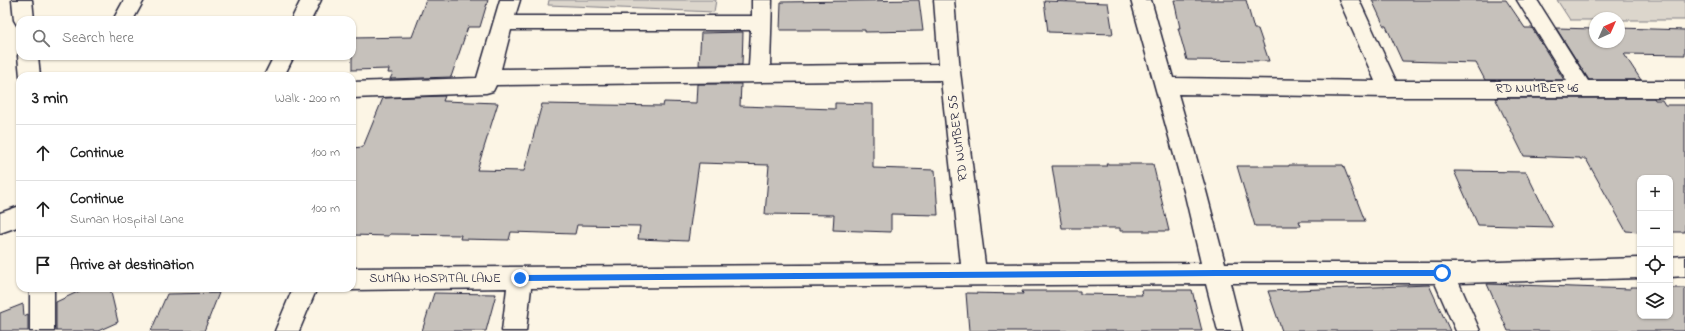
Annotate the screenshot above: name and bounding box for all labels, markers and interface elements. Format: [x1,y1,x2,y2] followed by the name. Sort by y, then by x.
[1589,12,1625,48] north arrow
[16,16,356,60] search box
[30,27,52,49] icon: search
[62,27,134,49] text: Search here
[1495,79,1579,98] street label: RD NUMBER 46
[32,86,68,111] text: 3 min
[275,89,340,108] text: Walk · 200 m
[943,93,973,182] street label: RD NUMBER 55
[32,142,54,164] icon: ahead
[70,142,124,164] text: Continue
[311,143,340,162] text: 100 m
[1637,175,1673,319] map controls
[1637,175,1673,211] button: +
[70,188,124,210] text: Continue
[32,198,54,220] icon: ahead
[311,199,340,218] text: 100 m
[70,210,184,229] text: Suman Hospital Lane
[1637,211,1673,247] button: −
[1637,247,1673,283] button: locate
[32,254,54,276] icon: arrive
[70,254,194,276] text: Arrive at destination
[1433,264,1451,282] route start
[369,269,501,288] street label: SUMAN HOSPITAL LANE
[511,269,529,287] route end
[1637,283,1673,319] button: layers

